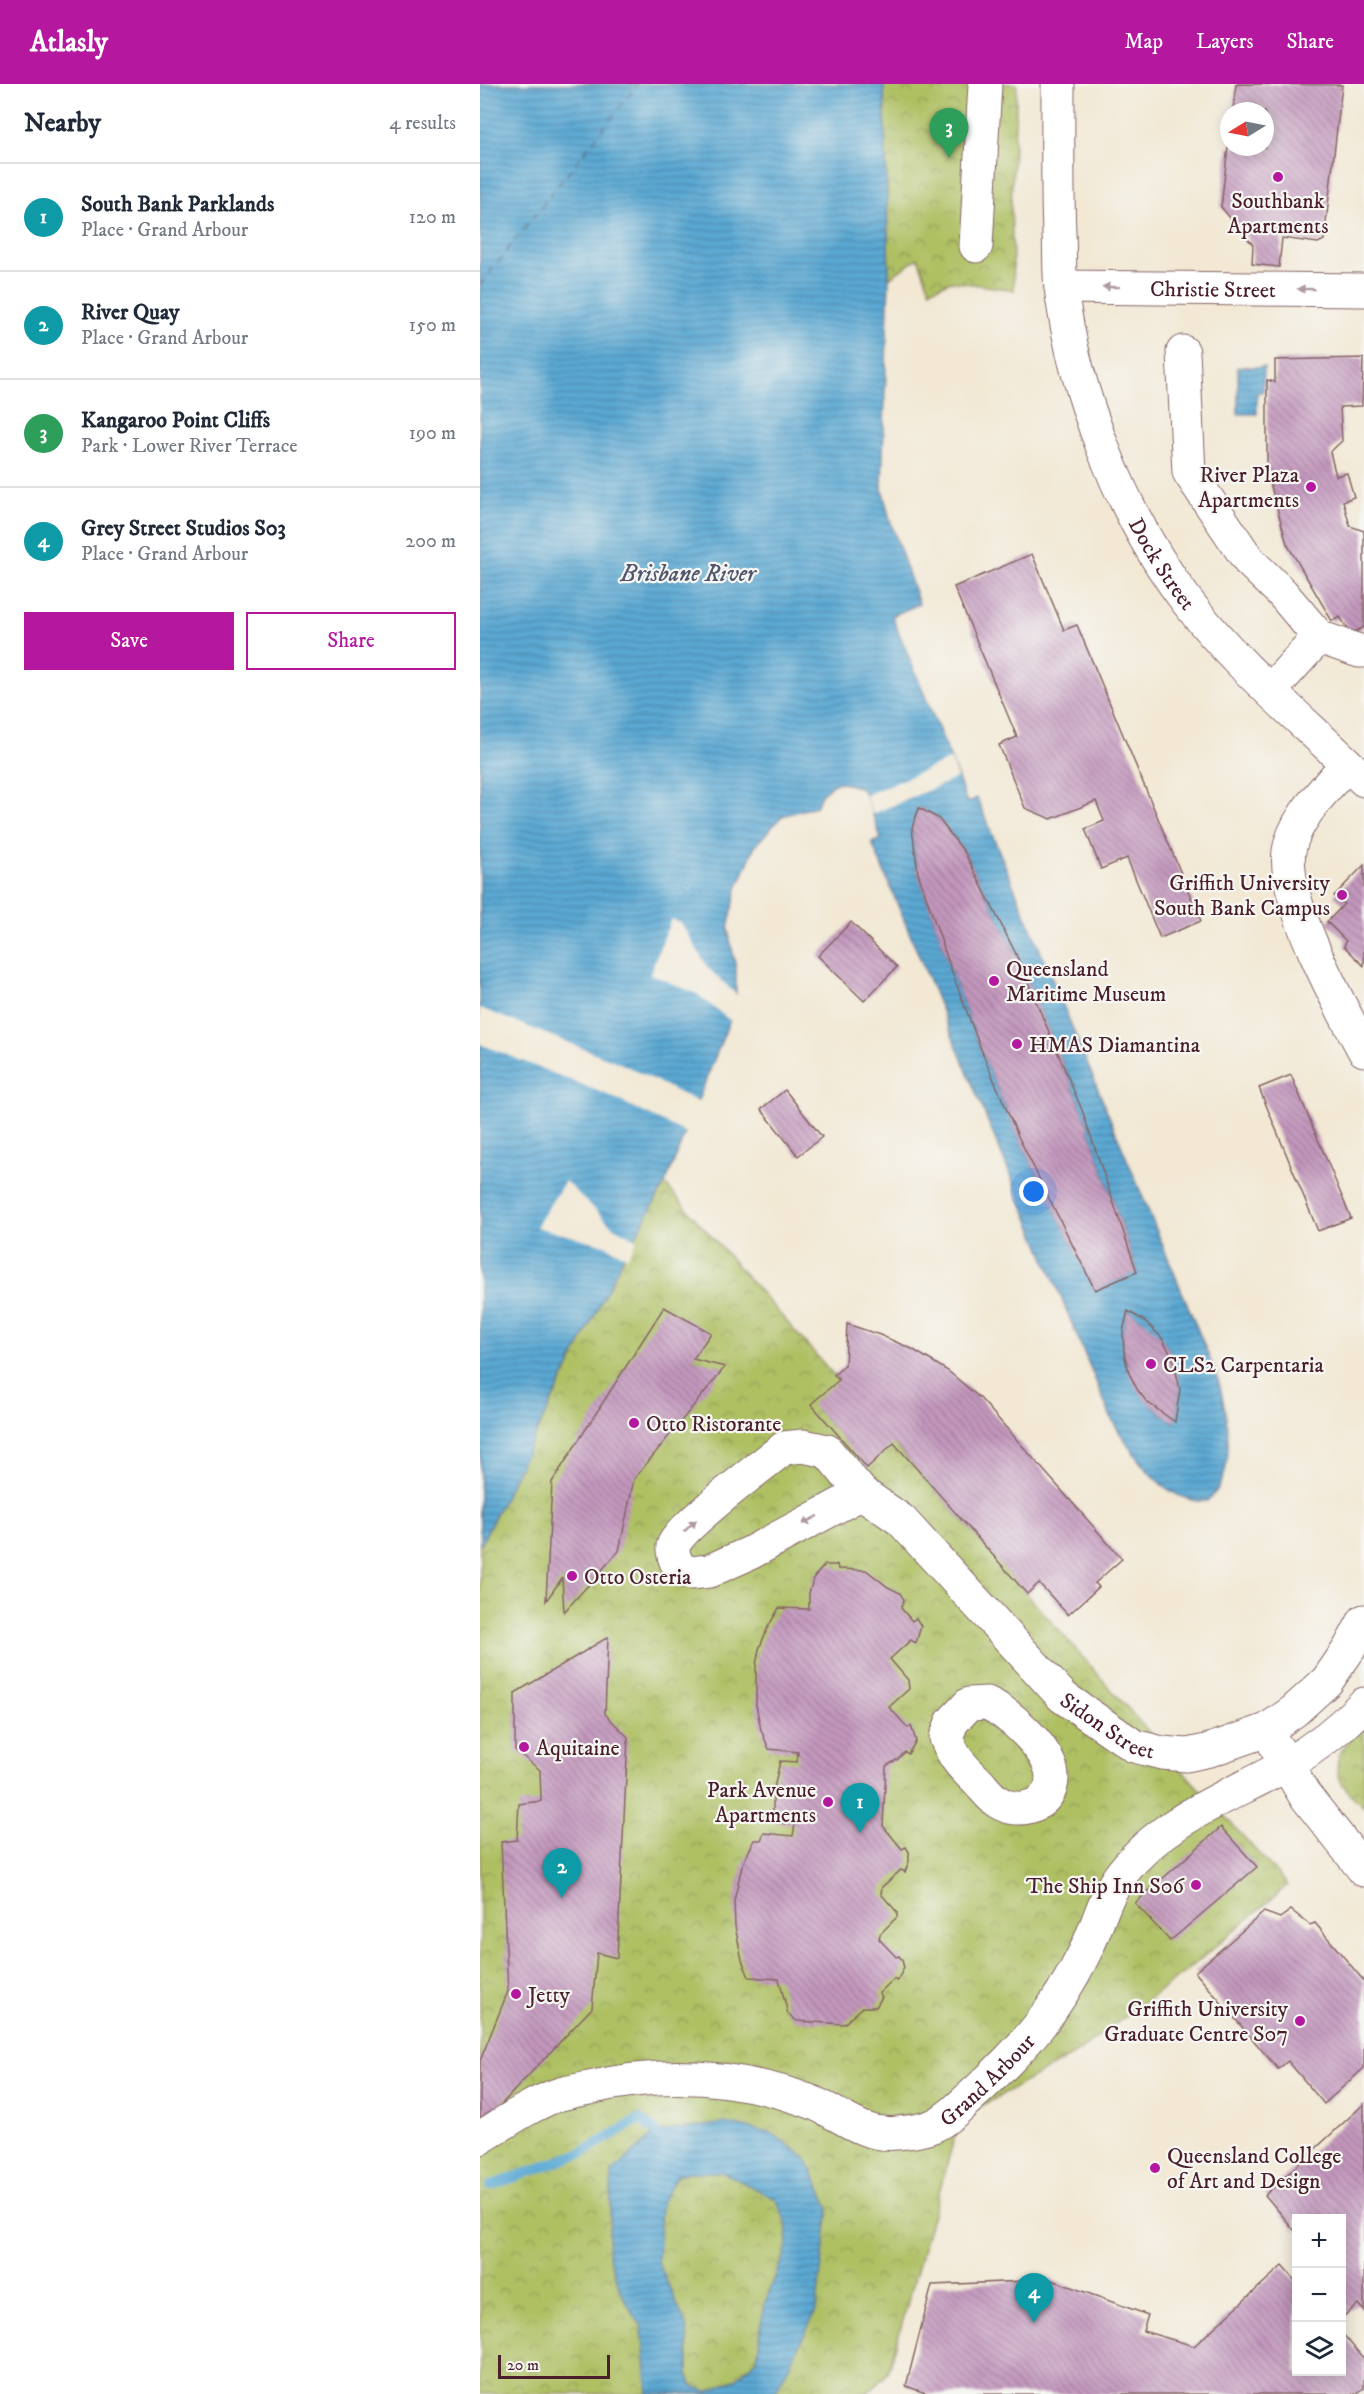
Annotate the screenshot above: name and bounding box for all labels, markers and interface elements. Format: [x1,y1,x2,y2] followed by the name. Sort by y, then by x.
[30,25,108,60] text: Atlasly
[1124,29,1163,55] text: Map
[1196,29,1254,55] text: Layers
[1287,29,1334,55] text: Share
[1220,102,1274,156] north arrow
[24,107,101,140] text: Nearby
[930,109,968,158] pin: 3
[389,111,456,136] text: 4 results
[1271,170,1285,184] marker: Southbank Apartments
[1228,188,1328,240] place label: Southbank Apartments
[81,191,274,218] text: South Bank Parklands
[40,205,47,230] text: 1
[409,205,456,230] text: 120 m
[81,218,248,243] text: Place · Grand Arbour
[1150,276,1276,304] street label: Christie Street
[1101,282,1120,292] one-way arrow
[1296,284,1315,294] one-way arrow
[81,299,180,326] text: River Quay
[39,313,48,338] text: 2
[409,313,456,338] text: 150 m
[81,326,248,351] text: Place · Grand Arbour
[81,407,270,434] text: Kangaroo Point Cliffs
[40,421,47,446] text: 3
[409,421,456,446] text: 190 m
[81,434,298,459] text: Park · Lower River Terrace
[1198,462,1300,514] place label: River Plaza Apartments
[1304,480,1318,494] marker: River Plaza Apartments
[1122,513,1201,616] street label: Dock Street
[81,515,286,542] text: Grey Street Studios S03
[38,529,49,554] text: 4
[405,529,456,554] text: 200 m
[81,542,248,567] text: Place · Grand Arbour
[620,559,758,589] water label: Brisbane River
[24,612,234,670] button: Save
[246,612,456,670] button: Share
[1154,870,1331,922] place label: Griffith University South Bank Campus
[1335,888,1349,902] marker: Griffith University South Bank Campus
[1006,956,1166,1008] place label: Queensland Maritime Museum
[987,974,1001,988] marker: Queensland Maritime Museum
[1029,1032,1201,1059] place label: HMAS Diamantina
[1010,1037,1024,1051] marker: HMAS Diamantina
[1019,1177,1048,1206] your location
[1163,1352,1324,1379] place label: CLS2 Carpentaria
[1144,1357,1158,1371] marker: CLS2 Carpentaria
[646,1411,781,1438] place label: Otto Ristorante
[627,1416,641,1430] marker: Otto Ristorante
[802,1515,819,1525] one-way arrow
[683,1519,697,1533] one-way arrow
[584,1564,692,1591] place label: Otto Osteria
[565,1569,579,1583] marker: Otto Osteria
[1054,1687,1157,1766] street label: Sidon Street
[536,1735,620,1762] place label: Aquitaine
[517,1740,531,1754] marker: Aquitaine
[707,1777,816,1829] place label: Park Avenue Apartments
[840,1784,880,1833] pin: 1
[821,1795,835,1809] marker: Park Avenue Apartments
[542,1848,581,1898] pin: 2
[1026,1873,1186,1900] place label: The Ship Inn S06
[1189,1878,1203,1892] marker: The Ship Inn S06
[526,1982,571,2009] place label: Jetty
[509,1987,523,2001] marker: Jetty
[1104,1996,1289,2048] place label: Griffith University Graduate Centre S07
[1293,2014,1307,2028] marker: Griffith University Graduate Centre S07
[935,2028,1042,2133] street label: Grand Arbour
[1167,2143,1341,2195] place label: Queensland College of Art and Design
[1148,2161,1162,2175] marker: Queensland College of Art and Design
[1292,2214,1346,2376] map controls
[1292,2214,1346,2268] button: +
[1292,2268,1346,2322] button: −
[1014,2274,1054,2323] pin: 4
[1292,2322,1346,2376] button: layers
[498,2352,610,2380] scale bar
[507,2355,539,2375] text: 20 m

